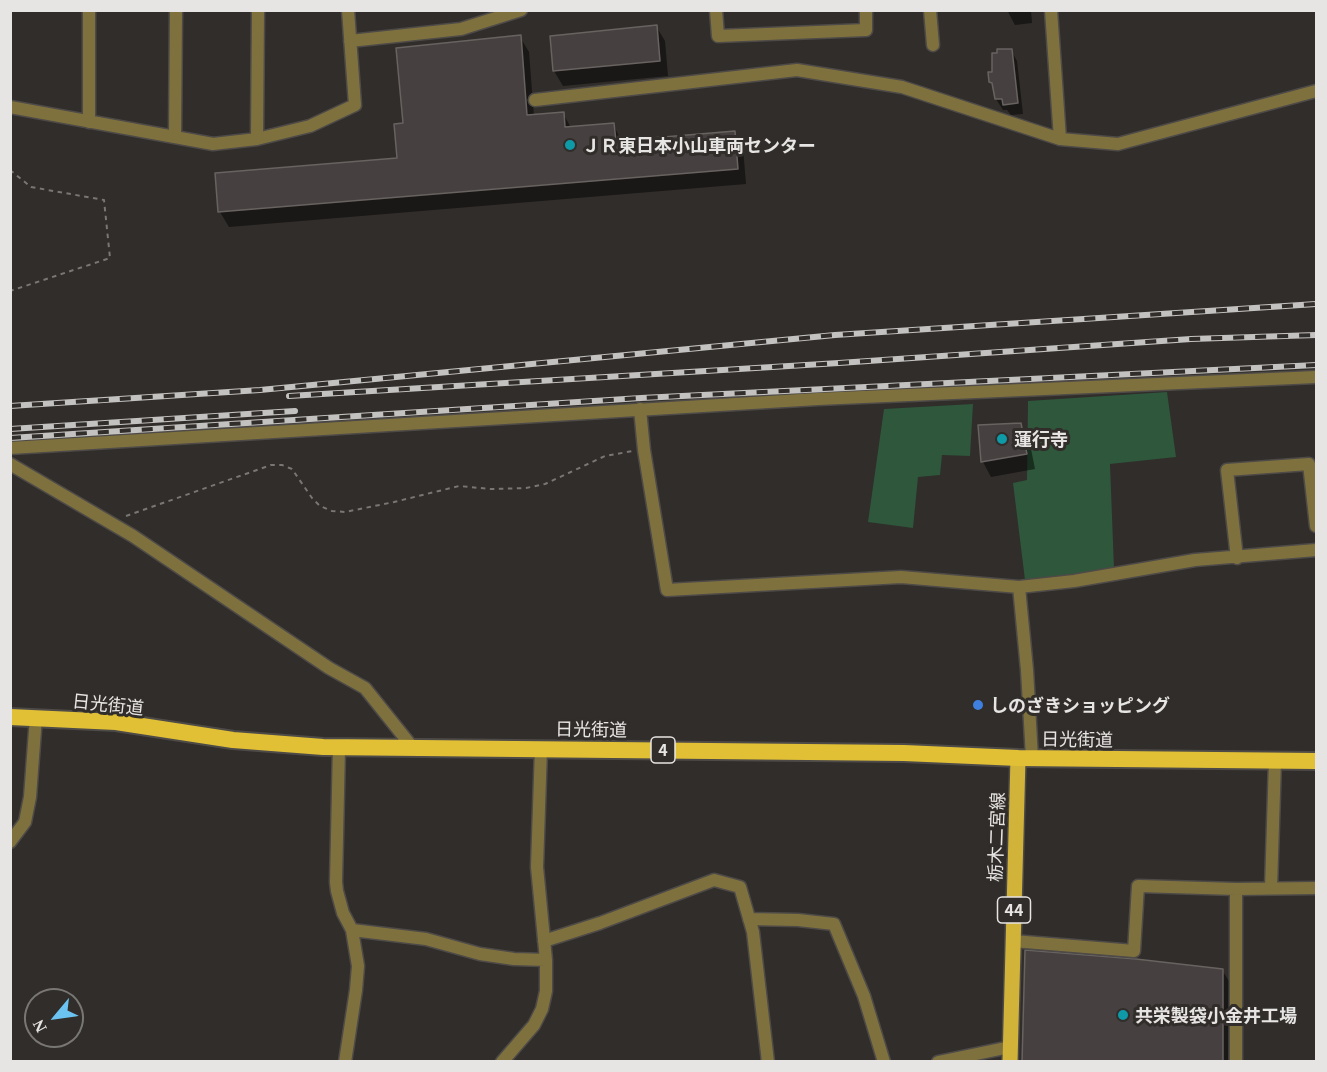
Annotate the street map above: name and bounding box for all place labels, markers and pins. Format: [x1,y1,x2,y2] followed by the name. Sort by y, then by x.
[582,134,816,156] place label: ＪＲ東日本小山車両センター
[563,138,577,152] marker: ＪＲ東日本小山車両センター
[1014,428,1068,450] place label: 蓮行寺
[995,432,1009,446] marker: 蓮行寺
[990,694,1170,716] place label: しのざきショッピング
[971,698,985,712] marker: しのざきショッピング
[1135,1004,1297,1026] place label: 共栄製袋小金井工場
[1116,1008,1130,1022] marker: 共栄製袋小金井工場

